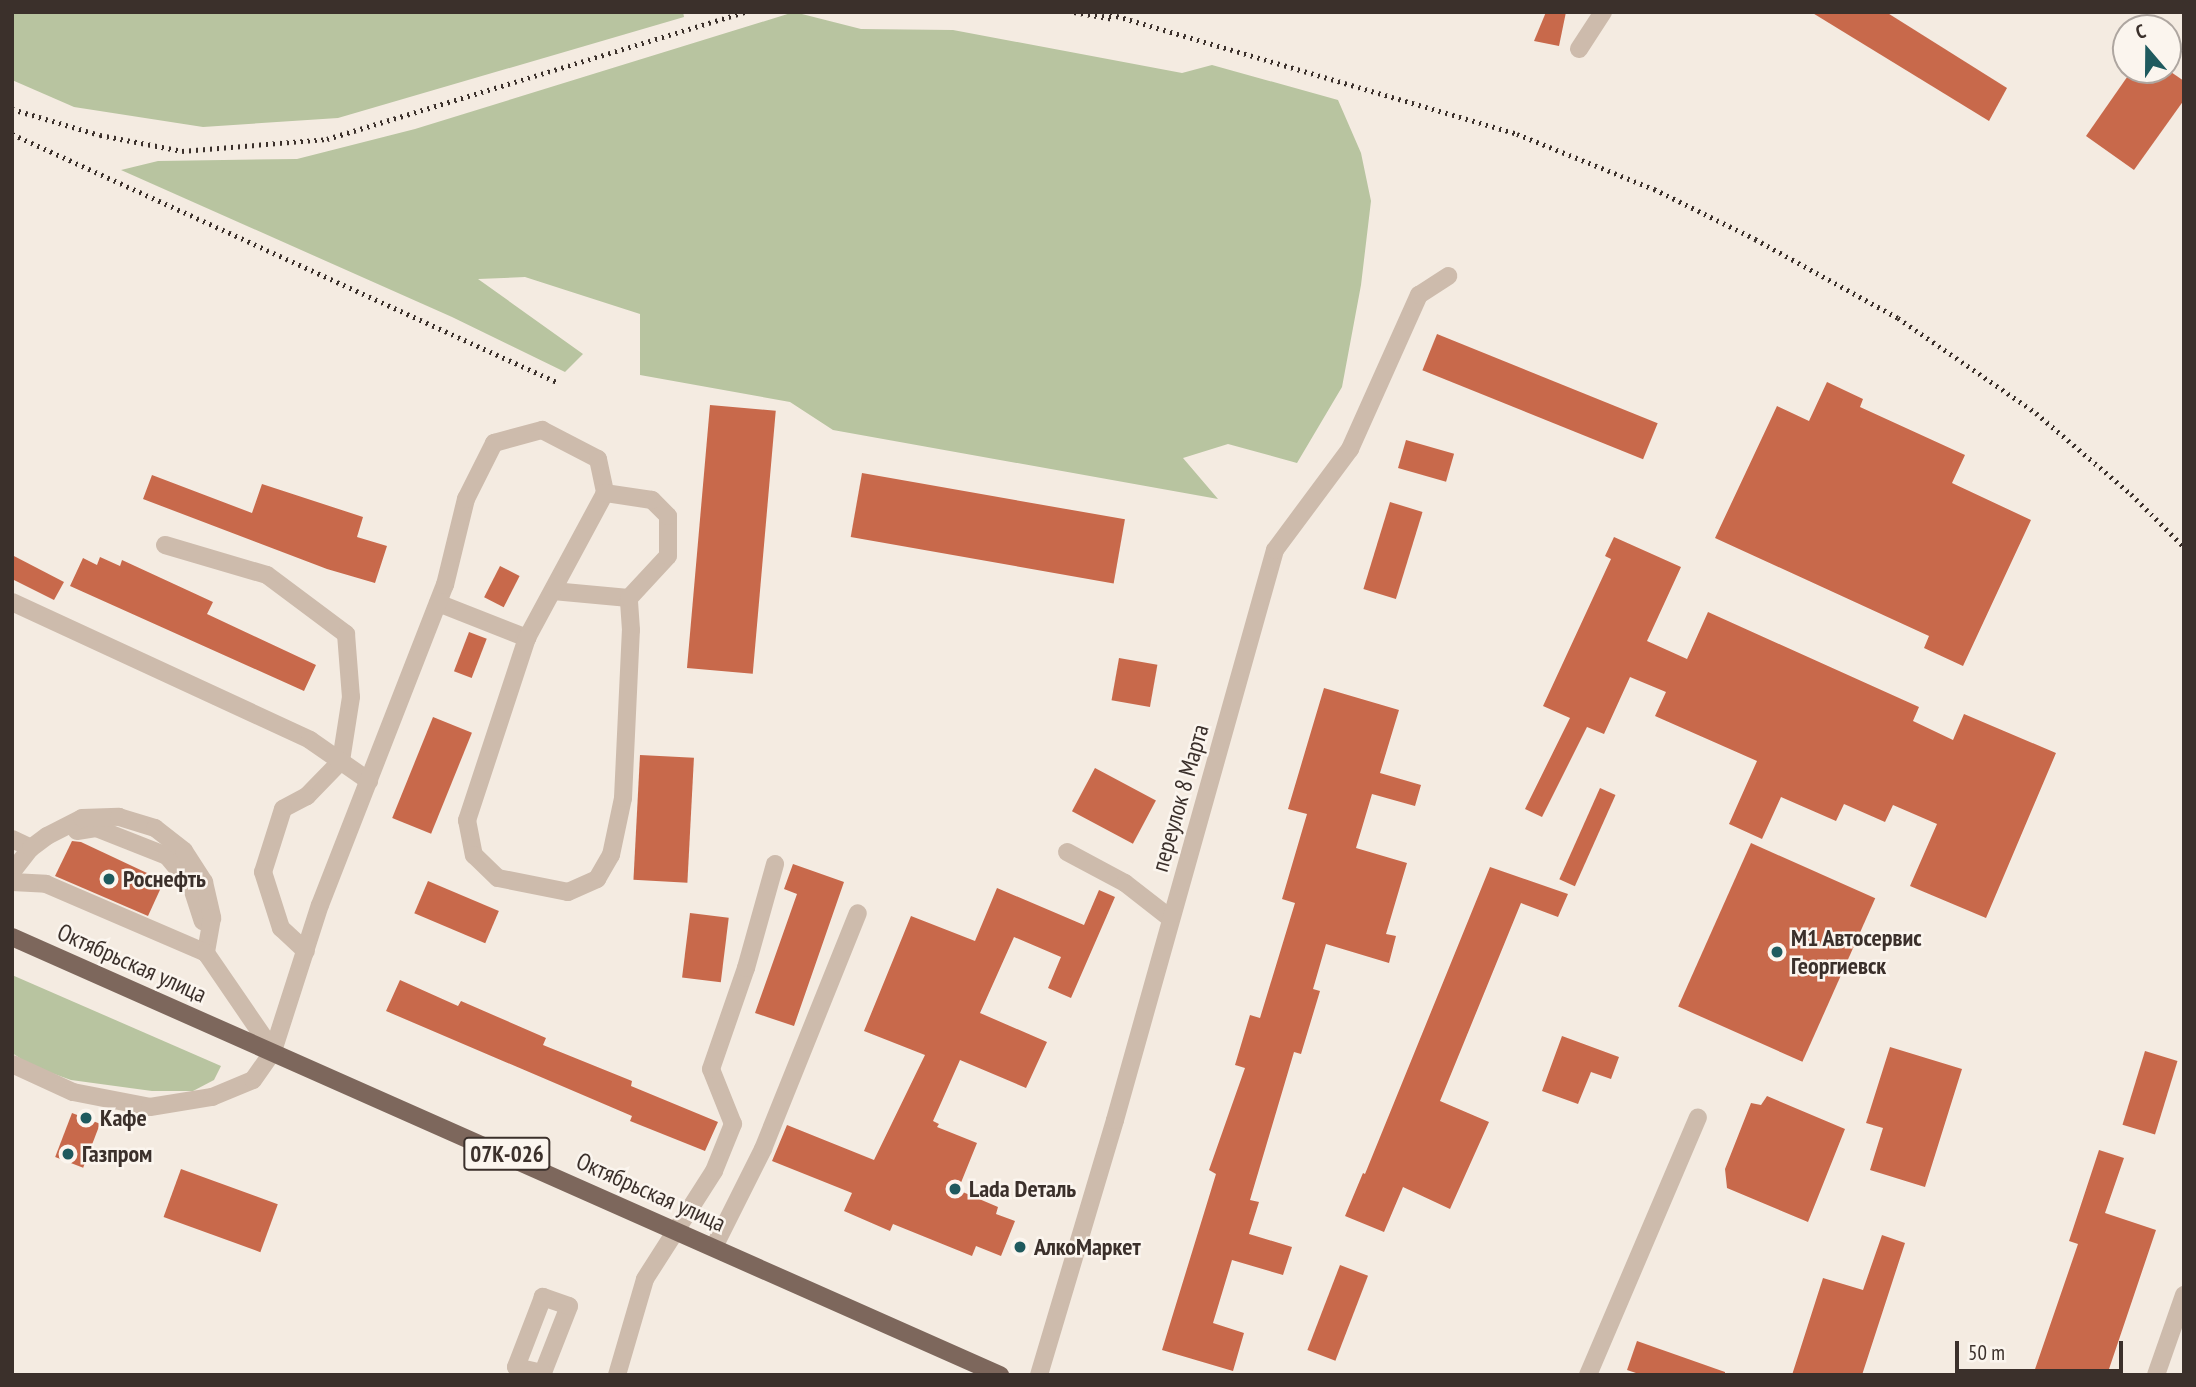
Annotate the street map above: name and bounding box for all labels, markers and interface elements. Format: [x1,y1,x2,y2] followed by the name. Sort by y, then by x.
[2112,14,2182,84] north arrow
[2132,18,2149,44] text: С
[1145,721,1215,875] street label: переулок 8 Марта
[123,865,206,893] place label: Роснефть
[101,871,117,887] marker: Роснефть
[53,917,211,1009] street label: Октябрьская улица
[1791,924,1923,980] place label: М1 Автосервис Георгиевск
[1769,944,1785,960] marker: М1 Автосервис Георгиевск
[100,1104,147,1132] place label: Кафе
[78,1110,94,1126] marker: Кафе
[463,1134,551,1174] road number: 07К-026
[82,1140,152,1168] place label: Газпром
[60,1146,76,1162] marker: Газпром
[572,1146,730,1238] street label: Октябрьская улица
[969,1175,1076,1203] place label: Lada Dеталь
[947,1181,963,1197] marker: Lada Dеталь
[1034,1233,1141,1261] place label: АлкоМаркет
[1012,1239,1028,1255] marker: АлкоМаркет
[1958,1328,2126,1372] scale bar
[1968,1339,2005,1366] text: 50 m

